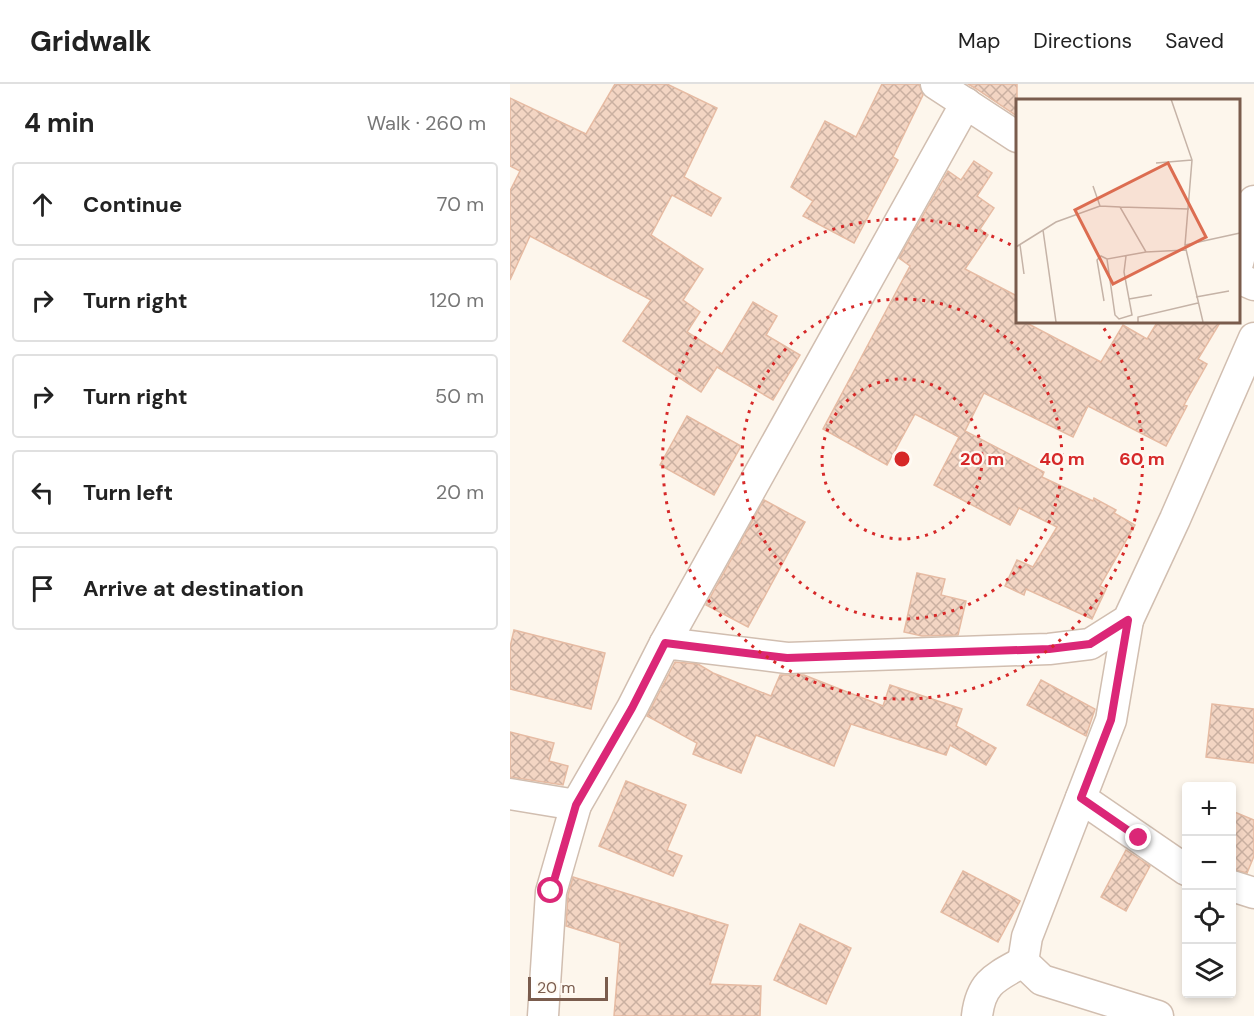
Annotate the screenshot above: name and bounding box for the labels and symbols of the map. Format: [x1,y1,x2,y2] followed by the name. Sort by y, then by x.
[1016,99,1239,322] inset map
[960,447,1004,471] text: 20 m
[1039,447,1085,471] text: 40 m
[1119,447,1165,471] text: 60 m
[892,449,912,469] centre of rings
[1125,824,1151,850] route end
[537,877,563,903] route start
[528,974,608,1002] scale bar

